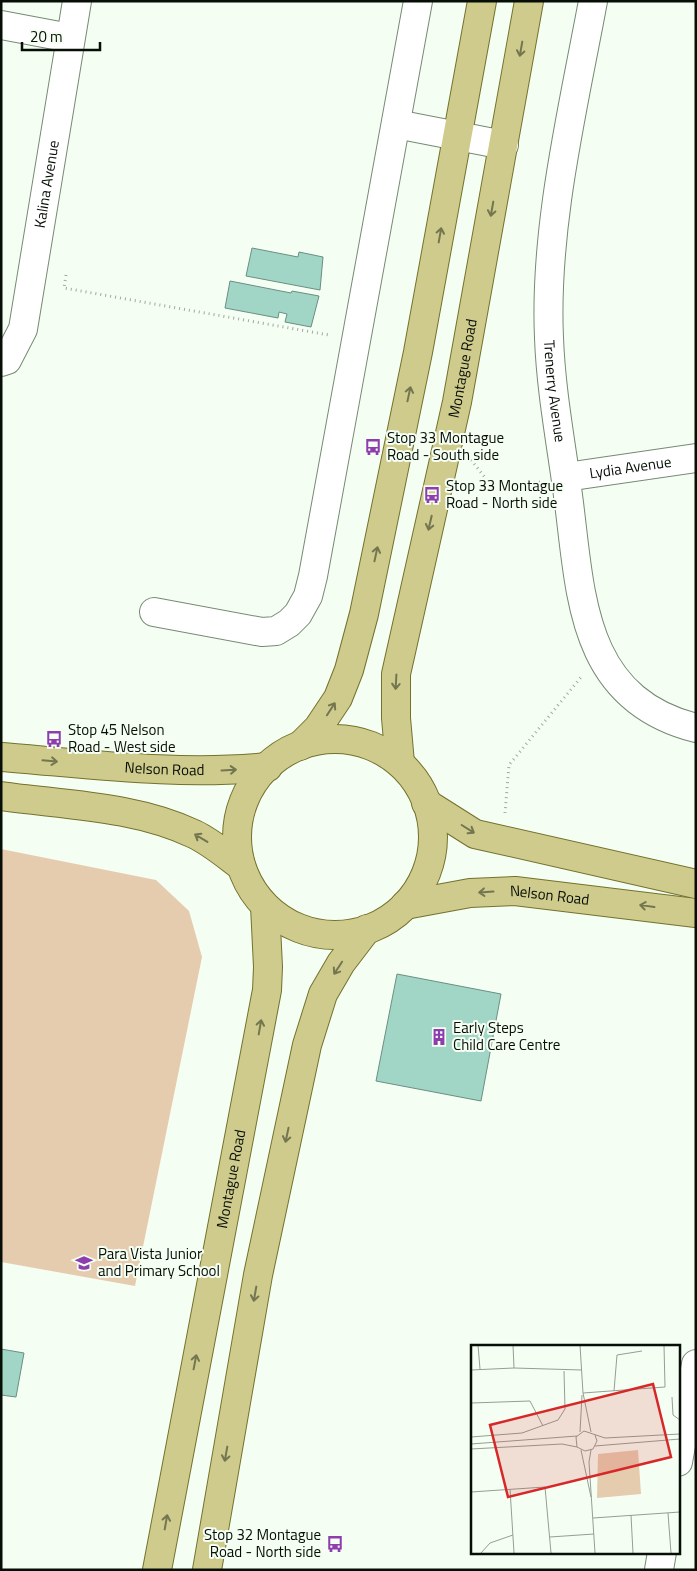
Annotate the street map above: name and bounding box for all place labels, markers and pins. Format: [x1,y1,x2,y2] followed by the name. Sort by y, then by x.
[387,426,504,466] place label: Stop 33 Montague Road - South side
[363,437,383,457] bus stop icon: Stop 33 Montague Road - South side
[446,474,563,514] place label: Stop 33 Montague Road - North side
[422,485,442,505] bus stop icon: Stop 33 Montague Road - North side
[68,718,176,758] place label: Stop 45 Nelson Road - West side
[44,729,64,749] bus stop icon: Stop 45 Nelson Road - West side
[453,1016,560,1056] place label: Early Steps Child Care Centre
[429,1027,449,1047] building icon: Early Steps Child Care Centre
[98,1242,220,1282] place label: Para Vista Junior and Primary School
[74,1253,94,1273] school or university icon: Para Vista Junior and Primary School
[204,1523,321,1563] place label: Stop 32 Montague Road - North side
[325,1534,345,1554] bus stop icon: Stop 32 Montague Road - North side

